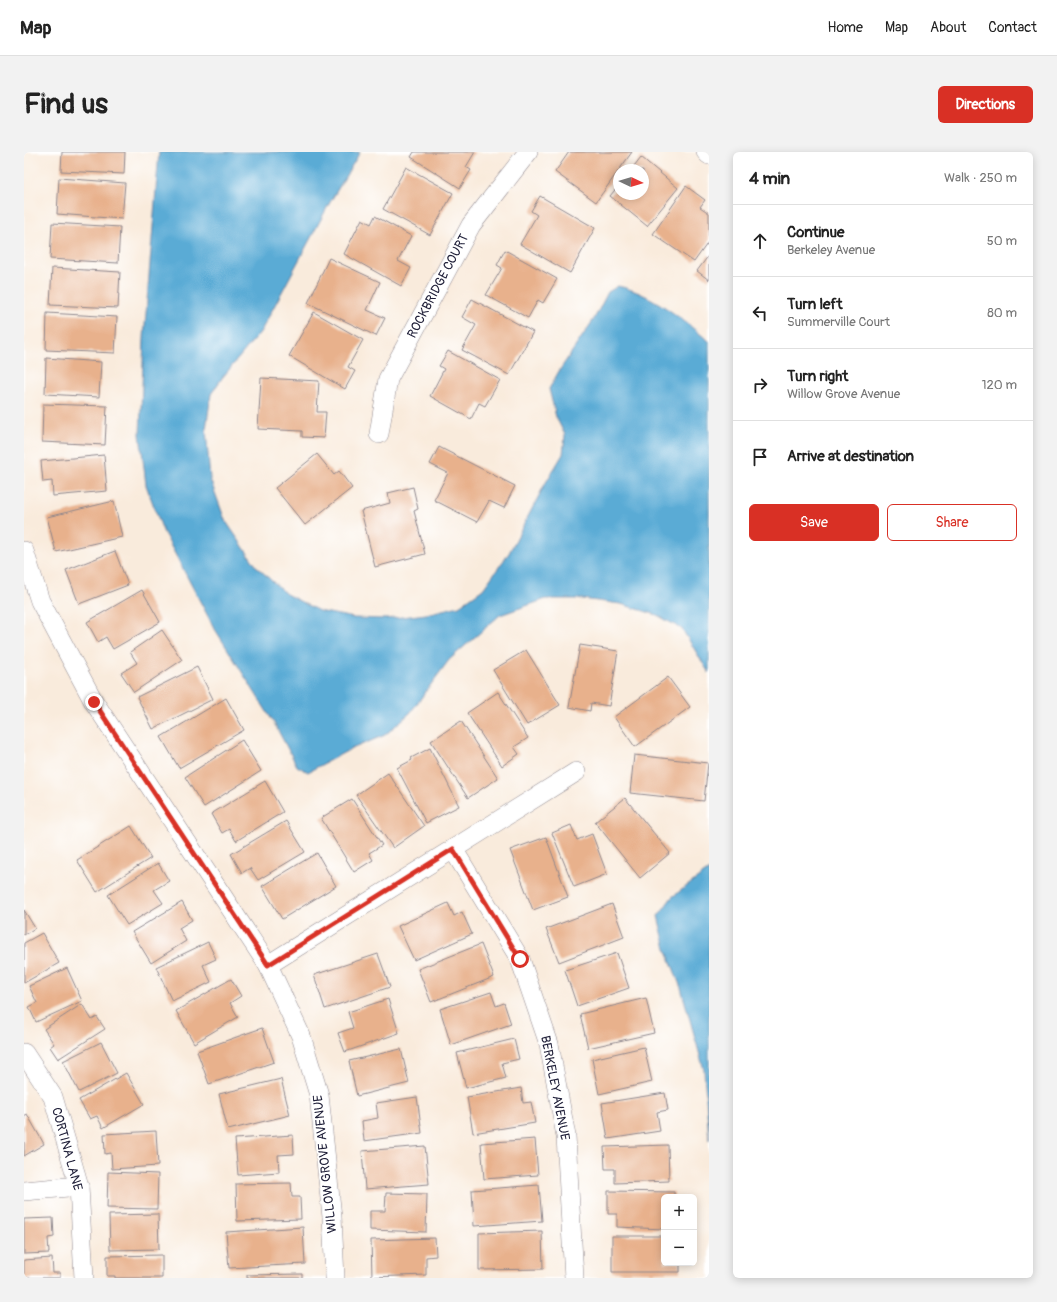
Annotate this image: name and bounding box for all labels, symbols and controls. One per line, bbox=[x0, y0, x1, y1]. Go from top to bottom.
text: Map bbox=[20, 16, 51, 40]
text: Home bbox=[828, 19, 863, 36]
text: Map bbox=[885, 19, 908, 36]
text: About bbox=[930, 19, 966, 36]
text: Contact bbox=[988, 19, 1037, 36]
button: Directions bbox=[938, 86, 1033, 123]
text: Find us bbox=[24, 87, 108, 122]
north arrow bbox=[613, 164, 649, 200]
text: 4 min bbox=[749, 168, 790, 189]
text: Walk · 250 m bbox=[944, 170, 1017, 186]
text: Continue bbox=[787, 223, 845, 242]
icon: ahead bbox=[749, 230, 771, 252]
street label: ROCKBRIDGE COURT bbox=[404, 231, 472, 341]
text: 50 m bbox=[987, 233, 1017, 249]
text: Berkeley Avenue bbox=[787, 242, 875, 258]
text: Turn left bbox=[787, 295, 843, 314]
icon: left bbox=[749, 302, 771, 324]
text: 80 m bbox=[987, 305, 1017, 321]
text: Summerville Court bbox=[787, 314, 890, 330]
text: Turn right bbox=[787, 367, 848, 386]
icon: right bbox=[749, 374, 771, 396]
text: 120 m bbox=[981, 377, 1017, 393]
text: Willow Grove Avenue bbox=[787, 386, 900, 402]
icon: arrive bbox=[749, 446, 771, 468]
text: Arrive at destination bbox=[787, 447, 914, 466]
button: Save bbox=[749, 504, 879, 541]
button: Share bbox=[887, 504, 1017, 541]
route end bbox=[85, 693, 103, 711]
route start bbox=[511, 950, 529, 968]
street label: BERKELEY AVENUE bbox=[537, 1034, 573, 1142]
street label: WILLOW GROVE AVENUE bbox=[310, 1094, 340, 1234]
street label: CORTINA LANE bbox=[48, 1106, 86, 1193]
map controls bbox=[661, 1194, 697, 1266]
button: + bbox=[661, 1194, 697, 1230]
button: − bbox=[661, 1230, 697, 1266]

